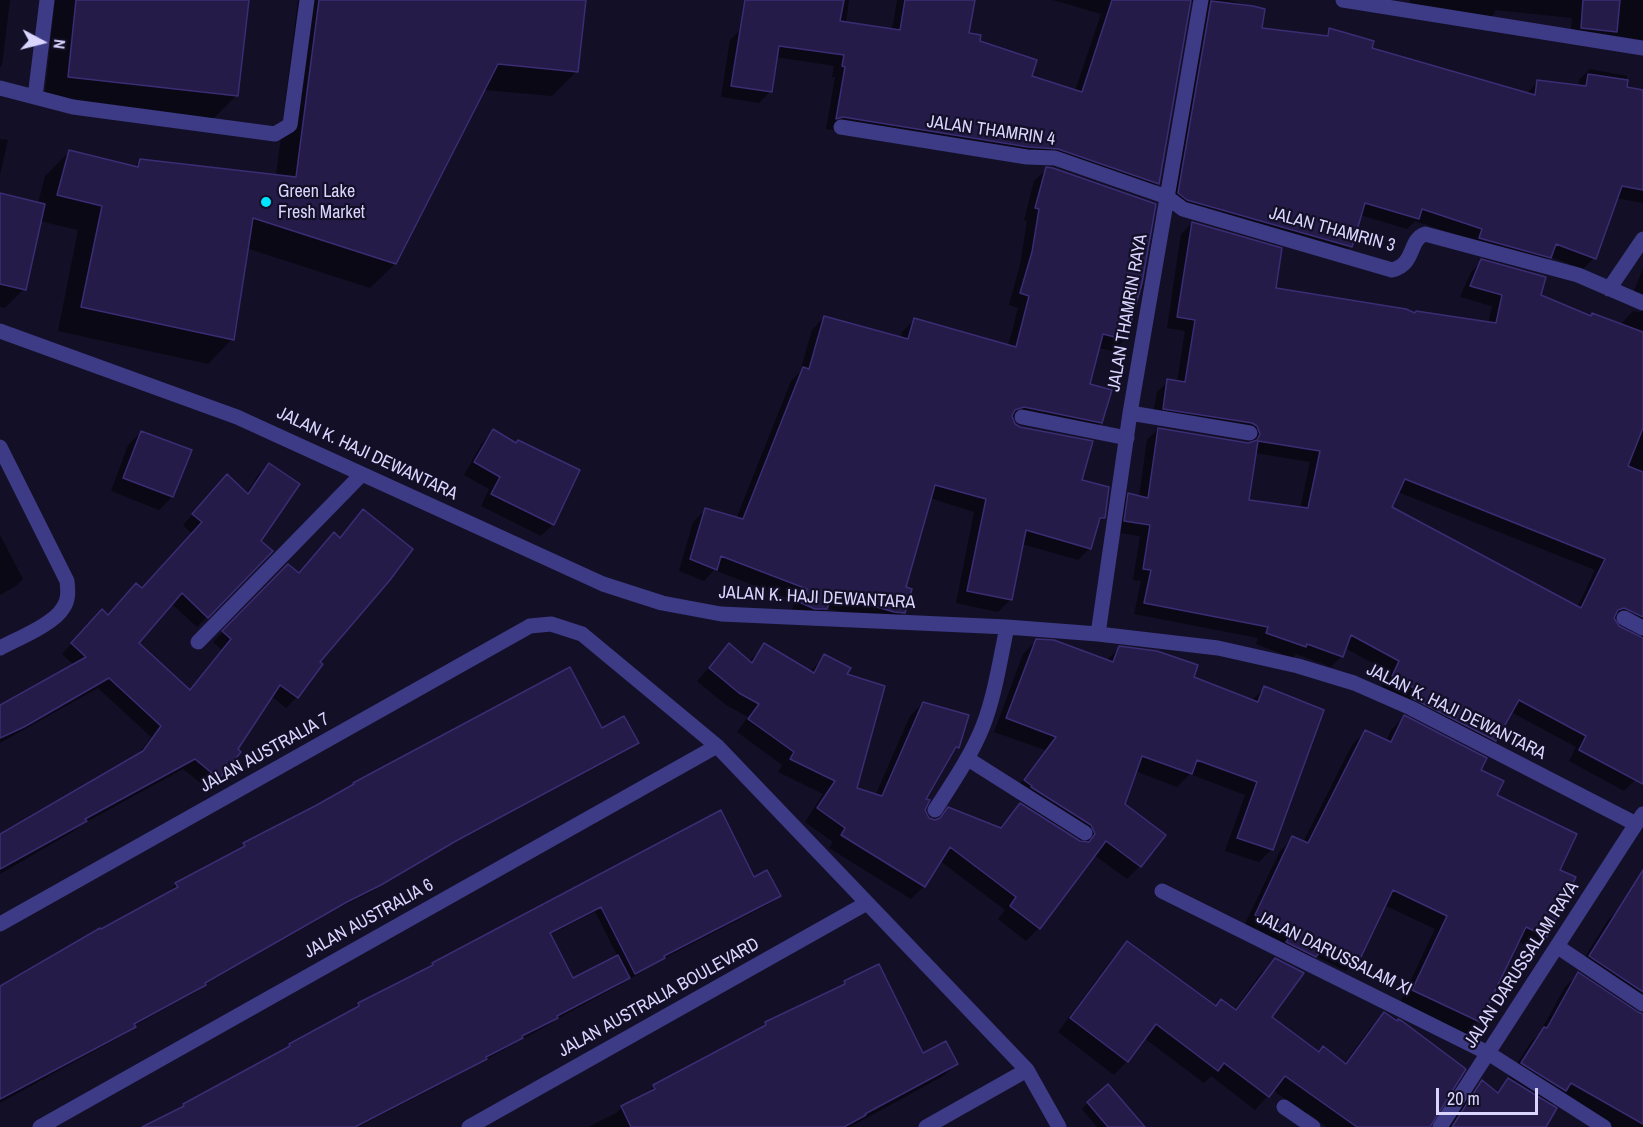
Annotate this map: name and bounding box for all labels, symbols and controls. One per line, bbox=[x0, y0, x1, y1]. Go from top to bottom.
north arrow bbox=[12, 12, 72, 72]
text: N bbox=[48, 38, 71, 50]
street label: JALAN THAMRIN 4 bbox=[925, 111, 1057, 151]
place label: Green Lake Fresh Market bbox=[278, 181, 365, 224]
marker: Green Lake Fresh Market bbox=[259, 195, 273, 209]
street label: JALAN THAMRIN 3 bbox=[1267, 203, 1397, 257]
street label: JALAN THAMRIN RAYA bbox=[1104, 233, 1152, 393]
street label: JALAN K. HAJI DEWANTARA bbox=[273, 403, 461, 505]
street label: JALAN K. HAJI DEWANTARA bbox=[718, 582, 916, 614]
street label: JALAN K. HAJI DEWANTARA bbox=[1363, 659, 1549, 765]
street label: JALAN AUSTRALIA 7 bbox=[197, 709, 333, 797]
street label: JALAN AUSTRALIA 6 bbox=[301, 875, 437, 963]
street label: JALAN DARUSSALAM RAYA bbox=[1460, 878, 1584, 1052]
street label: JALAN DARUSSALAM XI bbox=[1253, 907, 1415, 1001]
street label: JALAN AUSTRALIA BOULEVARD bbox=[555, 934, 763, 1062]
scale bar bbox=[1439, 1076, 1541, 1114]
text: 20 m bbox=[1447, 1086, 1480, 1111]

